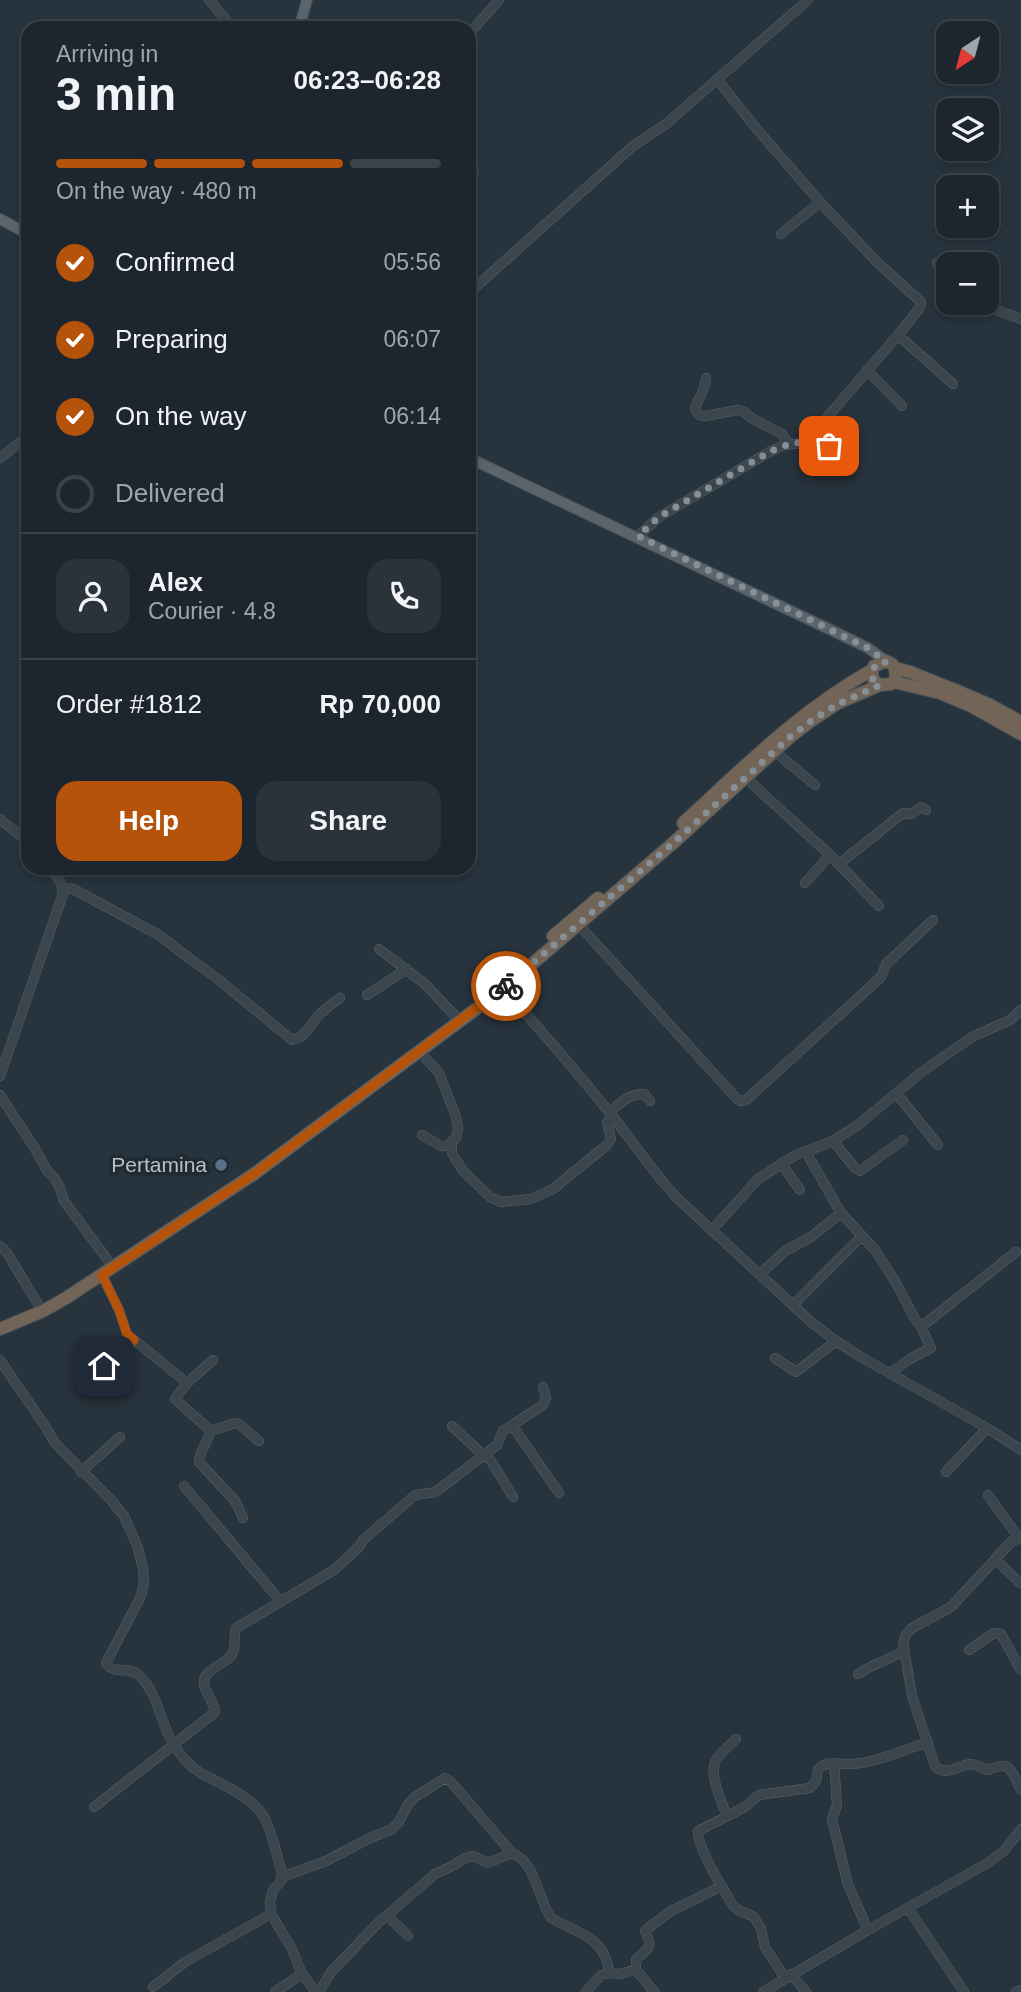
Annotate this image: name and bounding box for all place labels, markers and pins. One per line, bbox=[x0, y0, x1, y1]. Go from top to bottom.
pin bbox=[799, 416, 859, 476]
place label: Pertamina bbox=[111, 1153, 207, 1176]
marker: Pertamina bbox=[213, 1157, 229, 1173]
pin bbox=[74, 1336, 134, 1396]

